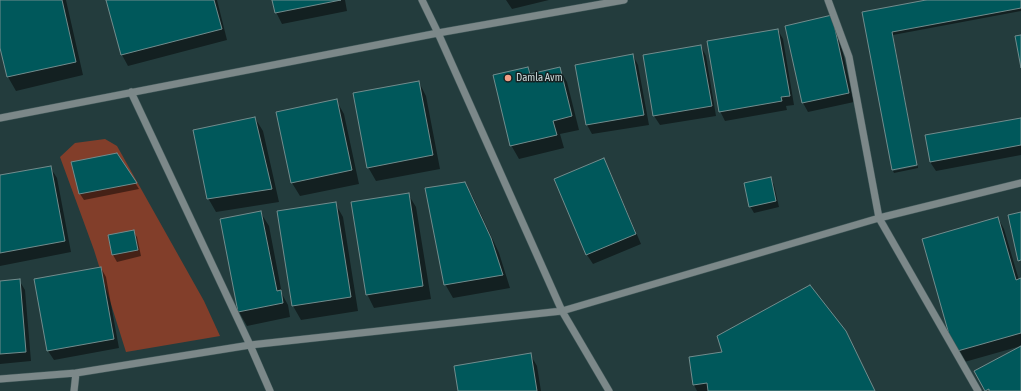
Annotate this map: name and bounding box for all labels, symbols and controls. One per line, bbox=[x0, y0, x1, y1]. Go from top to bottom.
place label: Damla Avm bbox=[516, 71, 563, 85]
marker: Damla Avm bbox=[503, 73, 513, 83]

